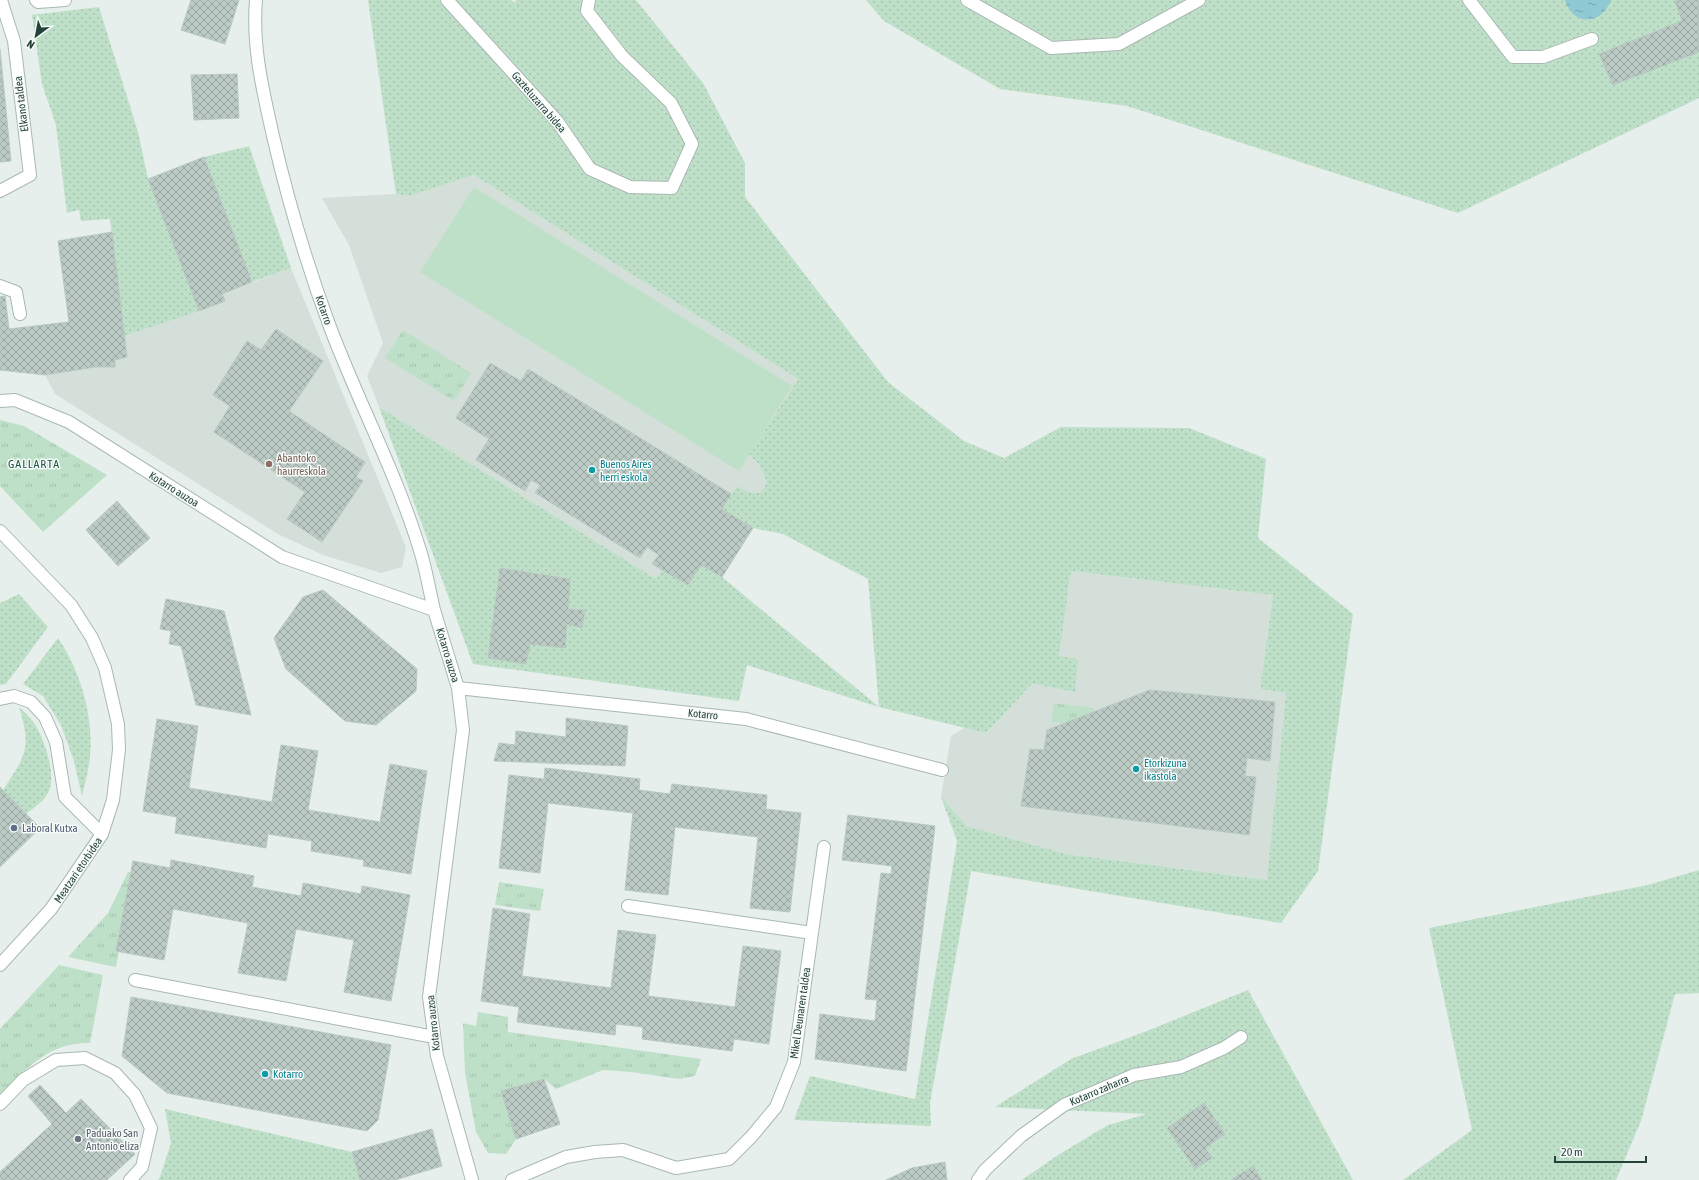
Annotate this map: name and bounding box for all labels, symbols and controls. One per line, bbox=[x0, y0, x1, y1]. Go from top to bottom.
north arrow bbox=[16, 16, 56, 56]
text: N bbox=[25, 38, 37, 51]
street label: Gazteluzarra bidea bbox=[509, 69, 569, 135]
street label: Elkano taldea bbox=[12, 75, 30, 133]
street label: Kotarro bbox=[313, 294, 335, 326]
place label: Abantoko haurreskola bbox=[277, 452, 326, 477]
district label: GALLARTA bbox=[8, 457, 60, 471]
place label: Buenos Aires herri eskola bbox=[600, 458, 652, 483]
marker: Abantoko haurreskola bbox=[264, 459, 274, 469]
marker: Buenos Aires herri eskola bbox=[587, 465, 597, 475]
street label: Kotarro auzoa bbox=[147, 469, 201, 509]
street label: Kotarro auzoa bbox=[434, 626, 462, 684]
street label: Kotarro bbox=[687, 706, 719, 722]
place label: Etorkizuna ikastola bbox=[1144, 757, 1187, 782]
marker: Etorkizuna ikastola bbox=[1131, 764, 1141, 774]
place label: Laboral Kutxa bbox=[22, 822, 78, 834]
marker: Laboral Kutxa bbox=[9, 823, 19, 833]
street label: Meatzari etorbidea bbox=[52, 835, 104, 905]
street label: Mikel Deunaren taldea bbox=[788, 966, 812, 1060]
street label: Kotarro auzoa bbox=[424, 994, 442, 1052]
place label: Kotarro bbox=[273, 1068, 303, 1080]
marker: Kotarro bbox=[260, 1069, 270, 1079]
street label: Kotarro zaharra bbox=[1068, 1072, 1130, 1108]
place label: Paduako San Antonio eliza bbox=[86, 1127, 139, 1152]
marker: Paduako San Antonio eliza bbox=[73, 1134, 83, 1144]
scale bar bbox=[1555, 1138, 1646, 1164]
text: 20 m bbox=[1561, 1145, 1583, 1159]

